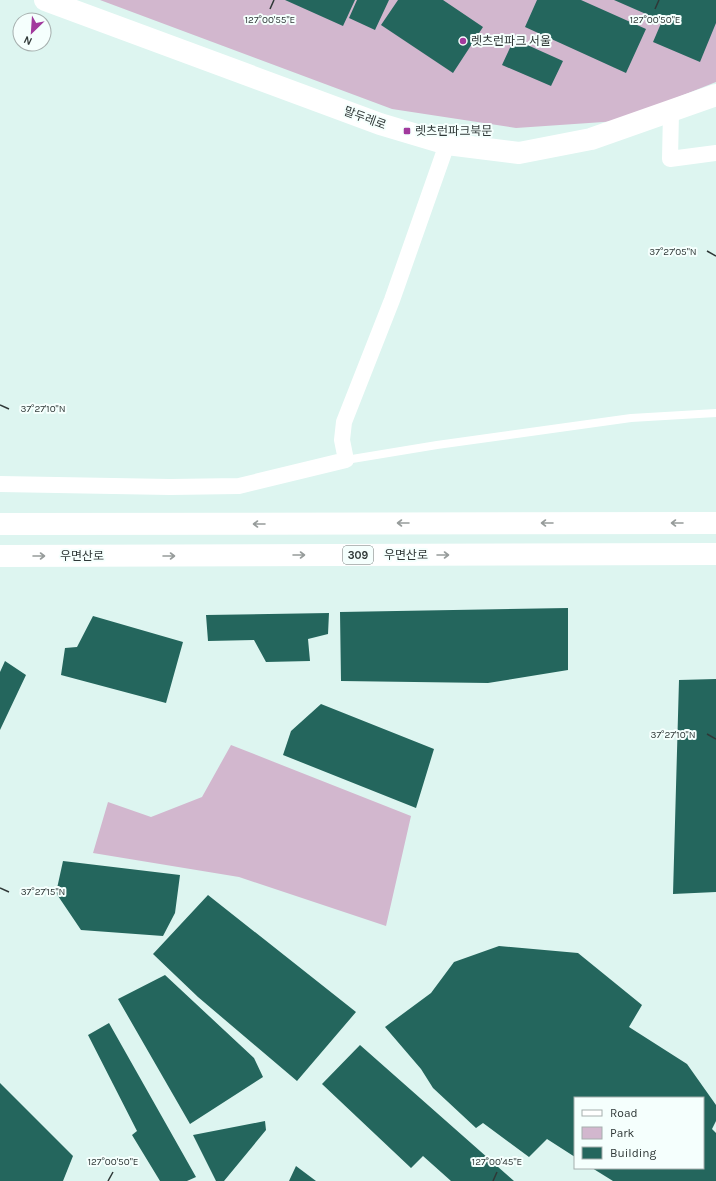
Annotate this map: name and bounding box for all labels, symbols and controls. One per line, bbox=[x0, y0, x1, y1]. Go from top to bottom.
north arrow bbox=[12, 12, 52, 52]
text: 127°00'55"E bbox=[245, 14, 295, 26]
text: 127°00'50"E bbox=[630, 14, 680, 26]
text: N bbox=[22, 33, 34, 48]
place label: 렛츠런파크 서울 bbox=[471, 34, 551, 48]
marker: 렛츠런파크 서울 bbox=[458, 36, 468, 46]
street label: 말두레로 bbox=[342, 104, 388, 132]
place label: 렛츠런파크북문 bbox=[415, 124, 492, 138]
marker: 렛츠런파크북문 bbox=[402, 126, 412, 136]
text: 37°27'05"N bbox=[649, 246, 697, 258]
text: 37°27'10"N bbox=[21, 403, 65, 415]
one-way arrow bbox=[397, 519, 410, 527]
one-way arrow bbox=[541, 519, 554, 527]
one-way arrow bbox=[671, 519, 684, 527]
one-way arrow bbox=[253, 520, 266, 528]
road number: 309 bbox=[343, 546, 373, 564]
street label: 우면산로 bbox=[384, 548, 428, 562]
street label: 우면산로 bbox=[60, 549, 104, 563]
one-way arrow bbox=[292, 551, 305, 559]
one-way arrow bbox=[436, 551, 449, 559]
one-way arrow bbox=[32, 552, 45, 560]
one-way arrow bbox=[162, 552, 175, 560]
text: 37°27'10"N bbox=[651, 729, 695, 741]
text: 37°27'15"N bbox=[21, 886, 65, 898]
legend bbox=[574, 1097, 704, 1169]
text: Road bbox=[610, 1106, 638, 1120]
text: Park bbox=[610, 1126, 635, 1140]
text: Building bbox=[610, 1146, 657, 1160]
text: 127°00'50"E bbox=[88, 1156, 138, 1168]
text: 127°00'45"E bbox=[472, 1156, 522, 1168]

